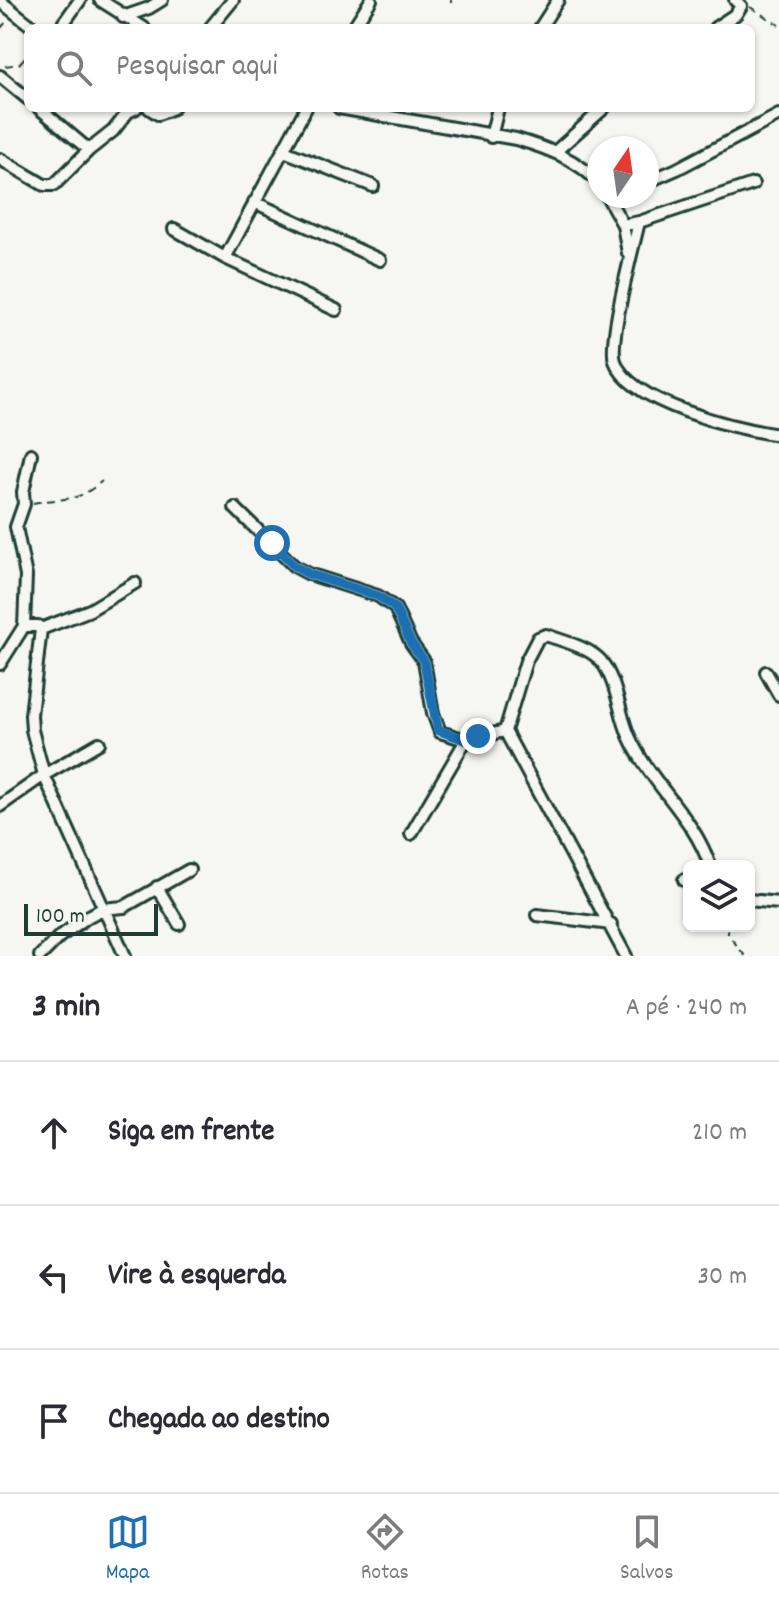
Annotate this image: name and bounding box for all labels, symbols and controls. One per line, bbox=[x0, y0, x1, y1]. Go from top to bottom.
search box bbox=[24, 24, 755, 112]
icon: search bbox=[52, 46, 96, 90]
text: Pesquisar aqui bbox=[116, 47, 278, 90]
north arrow bbox=[587, 136, 659, 208]
route start bbox=[254, 525, 290, 561]
route end bbox=[460, 718, 496, 754]
map controls bbox=[683, 860, 755, 932]
button: layers bbox=[683, 860, 755, 932]
scale bar bbox=[24, 900, 158, 936]
text: 100 m bbox=[36, 902, 85, 933]
text: 3 min bbox=[32, 984, 100, 1033]
text: A pé · 240 m bbox=[626, 990, 747, 1027]
icon: ahead bbox=[32, 1111, 76, 1155]
text: Siga em frente bbox=[108, 1112, 275, 1155]
text: 210 m bbox=[692, 1115, 747, 1152]
icon: left bbox=[32, 1255, 76, 1299]
text: Vire à esquerda bbox=[108, 1256, 286, 1299]
text: 30 m bbox=[697, 1259, 747, 1296]
icon: arrive bbox=[32, 1399, 76, 1443]
text: Chegada ao destino bbox=[108, 1400, 330, 1443]
tab: Mapa bbox=[106, 1510, 150, 1589]
tab: Rotas bbox=[361, 1510, 409, 1589]
tab: Salvos bbox=[620, 1510, 673, 1589]

